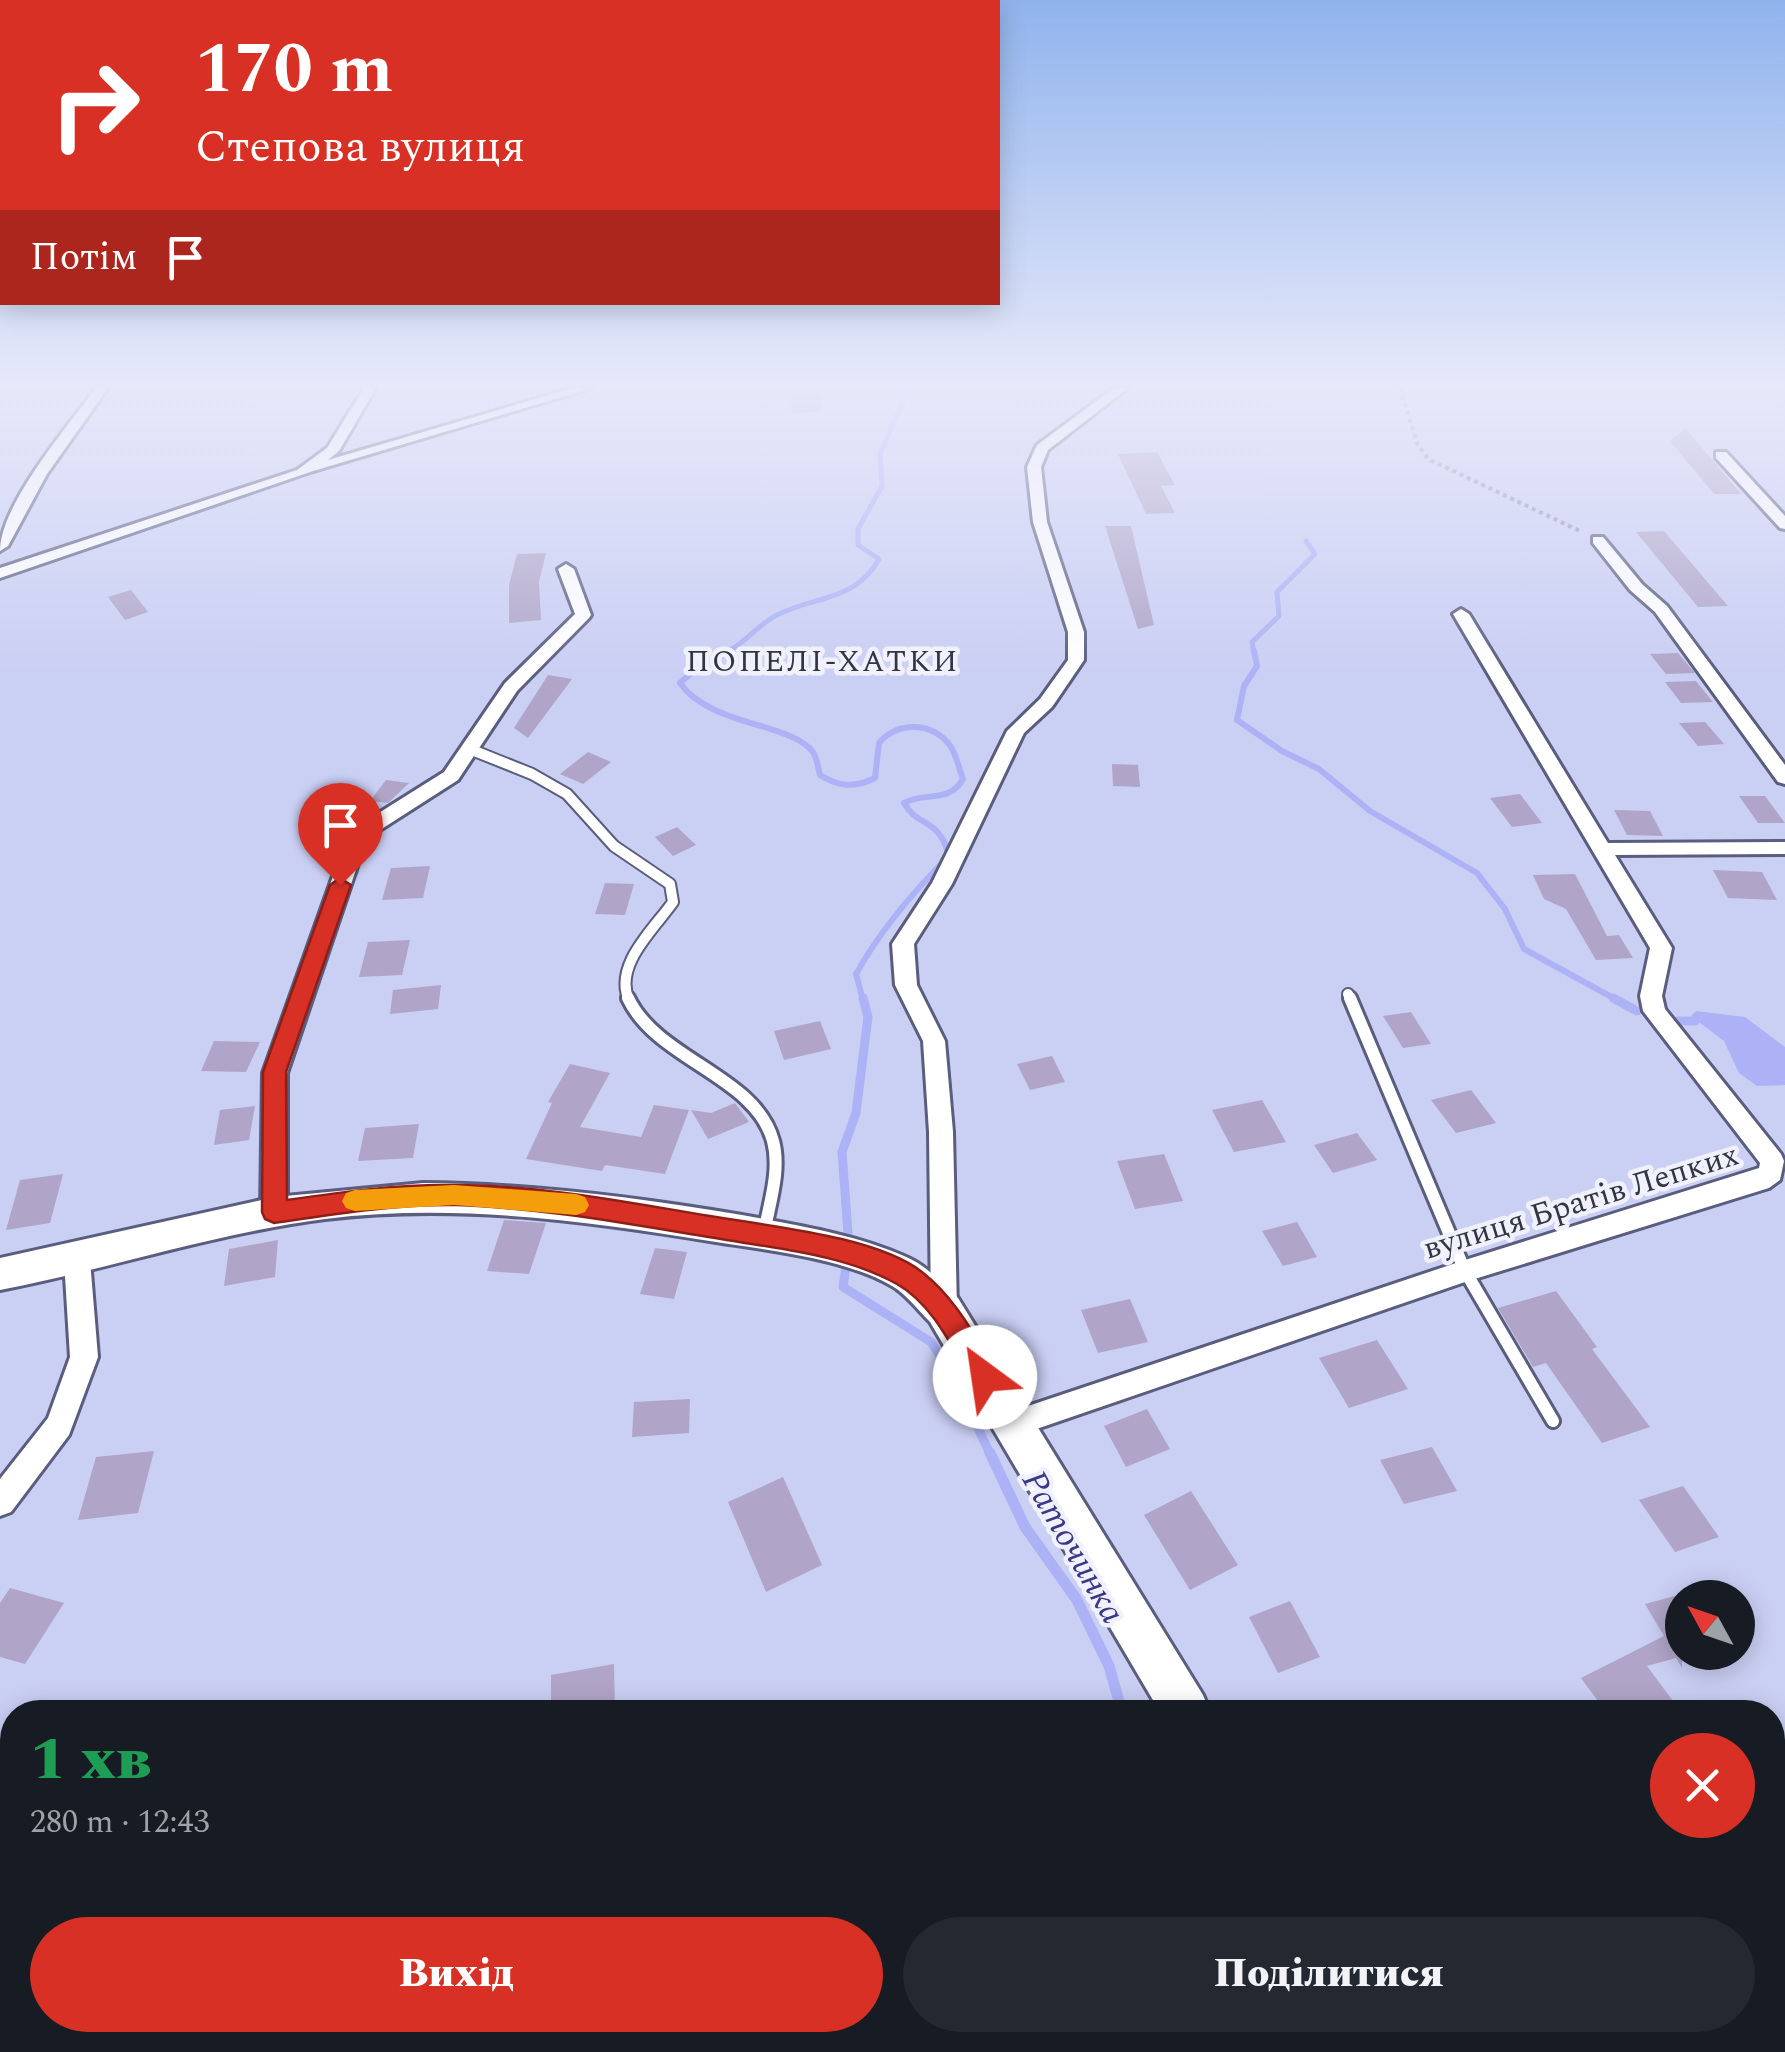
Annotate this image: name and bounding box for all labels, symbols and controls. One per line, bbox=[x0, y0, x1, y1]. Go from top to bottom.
text: 170 m bbox=[195, 17, 393, 123]
icon: right bbox=[30, 40, 160, 170]
text: Степова вулиця bbox=[195, 113, 525, 182]
text: Потім bbox=[30, 229, 138, 287]
icon: arrive bbox=[158, 230, 213, 285]
district label: ПОПЕЛІ-ХАТКИ bbox=[686, 639, 960, 685]
pin bbox=[298, 783, 383, 886]
icon: arrive bbox=[313, 798, 368, 853]
street label: вулиця Братів Лепких bbox=[1417, 1131, 1745, 1273]
position arrow bbox=[933, 1325, 1037, 1429]
water label: Раточинка bbox=[1008, 1460, 1138, 1634]
north arrow bbox=[1665, 1580, 1755, 1670]
map controls bbox=[1665, 1580, 1755, 1670]
text: 1 хв bbox=[30, 1714, 151, 1806]
button: close bbox=[1650, 1733, 1755, 1838]
text: 280 m · 12:43 bbox=[30, 1798, 210, 1847]
button: Вихід bbox=[30, 1917, 883, 2032]
button: Поділитися bbox=[903, 1917, 1755, 2032]

